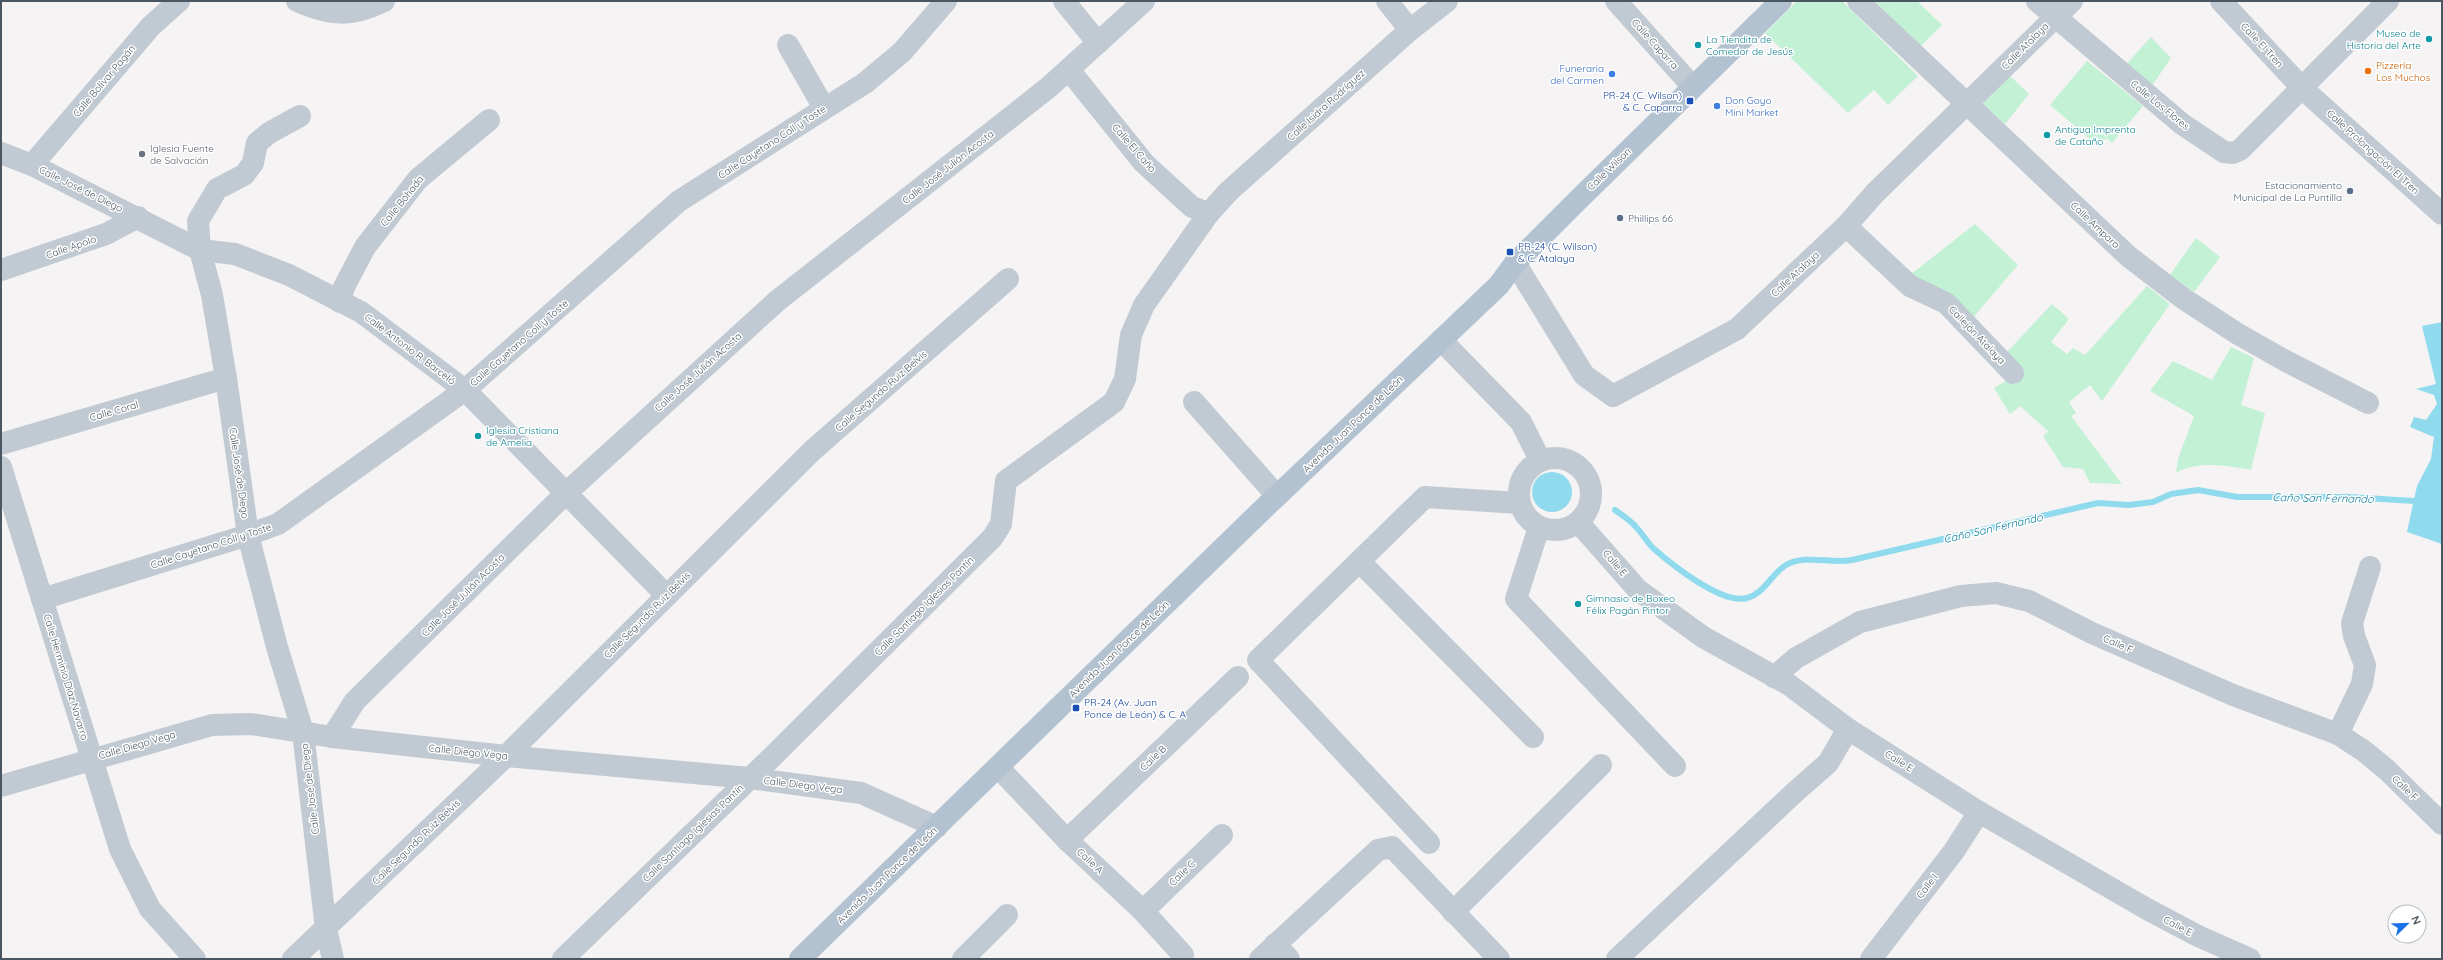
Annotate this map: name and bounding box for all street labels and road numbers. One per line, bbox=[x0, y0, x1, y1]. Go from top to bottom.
street label: Calle Caparra bbox=[1629, 16, 1681, 72]
street label: Calle Atalaya bbox=[1999, 20, 2051, 72]
street label: Calle El Tren bbox=[2238, 20, 2286, 70]
street label: Calle Bolívar Pagán bbox=[70, 42, 138, 120]
street label: Calle Isidra Rodríguez bbox=[1284, 66, 1368, 143]
street label: Calle Las Flores bbox=[2128, 77, 2192, 133]
street label: Calle Cayetano Coll y Toste bbox=[716, 102, 829, 182]
street label: Calle Prolongación El Tren bbox=[2324, 107, 2422, 197]
street label: Calle El Caño bbox=[1109, 121, 1159, 175]
street label: Calle José Julián Acosta bbox=[900, 127, 996, 207]
street label: Calle Wilson bbox=[1584, 145, 1634, 193]
street label: Calle José de Diego bbox=[37, 163, 125, 215]
street label: Calle Bohada bbox=[377, 173, 427, 229]
street label: Calle Amparo bbox=[2068, 199, 2122, 251]
street label: Calle Apolo bbox=[44, 232, 98, 262]
street label: Calle Atalaya bbox=[1768, 248, 1822, 300]
street label: Calle Cayetano Coll y Toste bbox=[467, 296, 571, 389]
street label: Callejón Atalaya bbox=[1946, 303, 2008, 367]
street label: Calle Antonio R. Barceló bbox=[362, 311, 458, 387]
street label: Calle José Julián Acosta bbox=[652, 330, 744, 414]
street label: Calle Segundo Ruiz Belvis bbox=[832, 347, 930, 434]
street label: Avenida Juan Ponce de León bbox=[1300, 373, 1406, 475]
street label: Calle Coral bbox=[88, 398, 140, 424]
street label: Calle José de Diego bbox=[226, 427, 252, 519]
street label: Calle Cayetano Coll y Toste bbox=[149, 520, 273, 572]
street label: Calle E bbox=[1600, 547, 1630, 579]
street label: Calle José Julián Acosta bbox=[419, 551, 507, 639]
street label: Calle Santiago Iglesias Pantín bbox=[872, 554, 976, 658]
street label: Calle Segundo Ruiz Belvis bbox=[601, 569, 693, 661]
street label: Avenida Juan Ponce de León bbox=[1066, 598, 1172, 700]
street label: Calle Herminio Díaz Navarro bbox=[41, 612, 91, 742]
street label: Calle F bbox=[2101, 632, 2135, 656]
street label: Calle Diego Vega bbox=[97, 728, 177, 762]
street label: Calle Diego Vega bbox=[428, 741, 508, 763]
street label: Calle B bbox=[1137, 742, 1169, 774]
street label: Calle José de Diego bbox=[298, 743, 322, 835]
street label: Calle E bbox=[1882, 747, 1916, 775]
street label: Calle F bbox=[2389, 773, 2421, 804]
street label: Calle Diego Vega bbox=[763, 774, 843, 796]
street label: Calle Santiago Iglesias Pantín bbox=[640, 781, 746, 885]
street label: Calle Segundo Ruiz Belvis bbox=[369, 796, 463, 887]
street label: Avenida Juan Ponce de León bbox=[834, 824, 940, 926]
street label: Calle A bbox=[1074, 845, 1106, 877]
street label: Calle C bbox=[1166, 857, 1198, 889]
street label: Calle I bbox=[1913, 871, 1941, 901]
street label: Calle E bbox=[2161, 913, 2195, 939]

